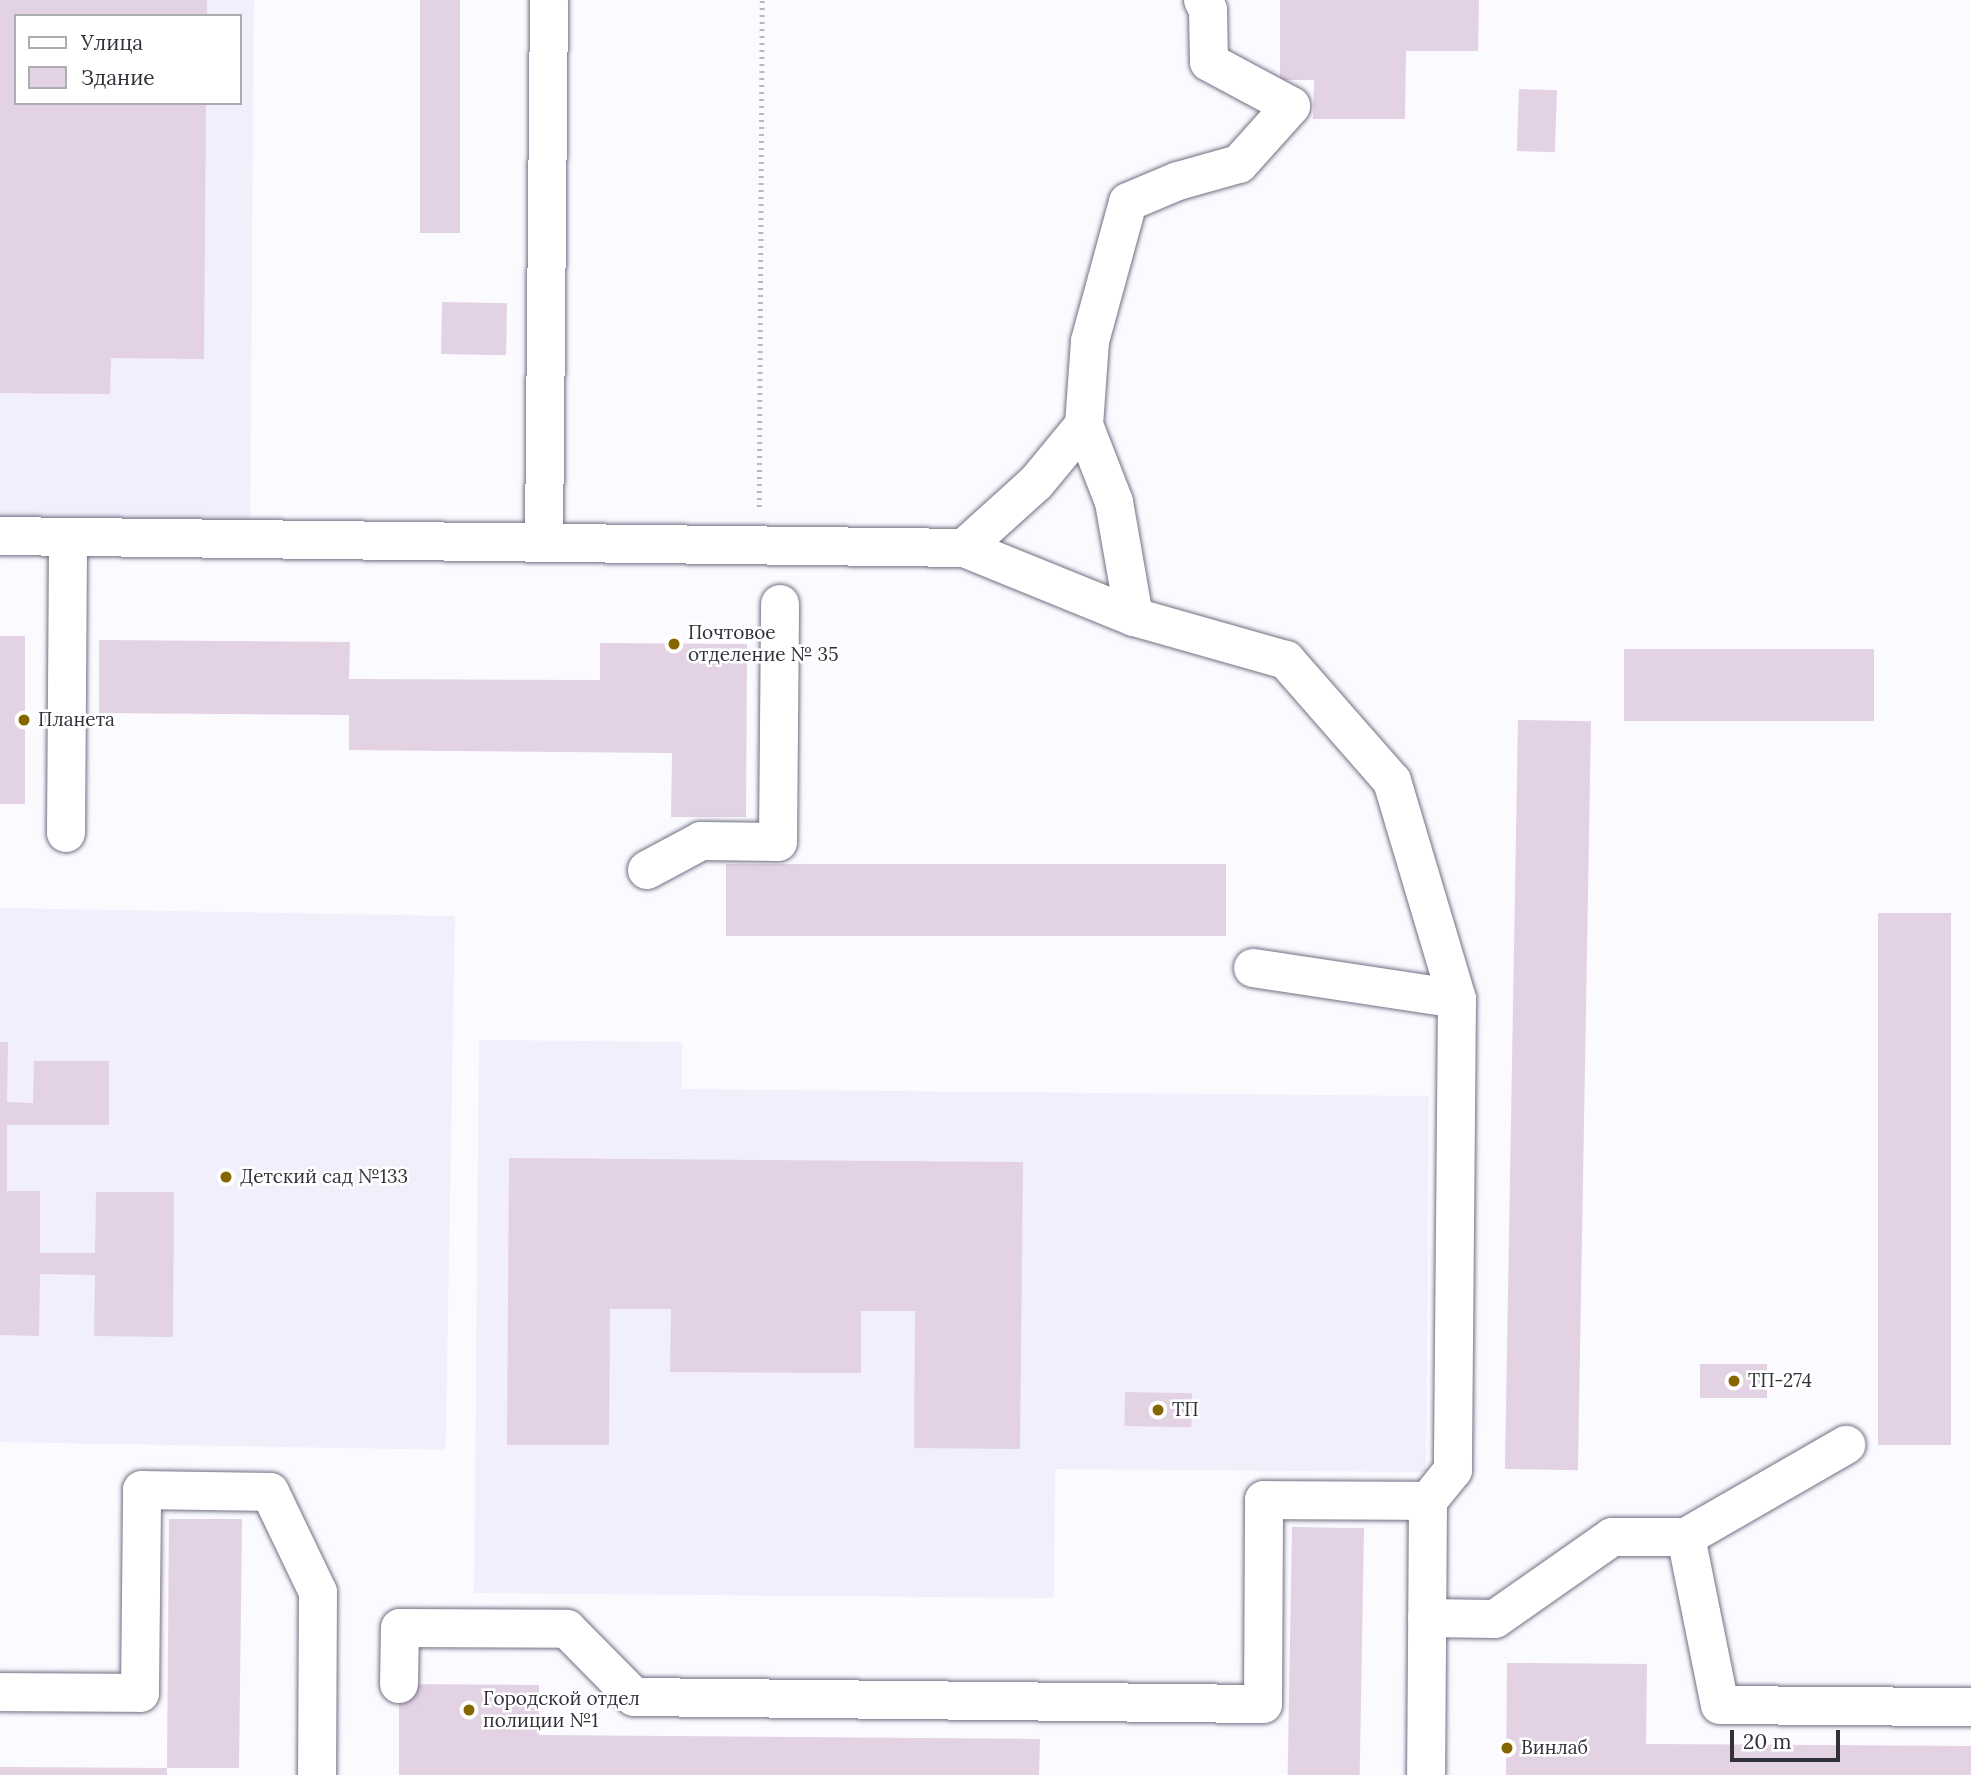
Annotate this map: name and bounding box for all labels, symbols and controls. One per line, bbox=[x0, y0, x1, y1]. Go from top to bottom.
legend bbox=[14, 14, 242, 105]
text: Улица bbox=[81, 29, 143, 56]
text: Здание bbox=[81, 64, 155, 91]
place label: Почтовое отделение № 35 bbox=[688, 622, 839, 666]
marker: Почтовое отделение № 35 bbox=[666, 636, 682, 652]
place label: Планета bbox=[38, 709, 115, 731]
marker: Планета bbox=[16, 712, 32, 728]
place label: Детский сад №133 bbox=[240, 1166, 408, 1188]
marker: Детский сад №133 bbox=[218, 1169, 234, 1185]
place label: ТП-274 bbox=[1748, 1370, 1812, 1392]
marker: ТП-274 bbox=[1726, 1373, 1742, 1389]
place label: ТП bbox=[1172, 1399, 1199, 1421]
marker: ТП bbox=[1150, 1402, 1166, 1418]
place label: Городской отдел полиции №1 bbox=[483, 1688, 640, 1732]
marker: Городской отдел полиции №1 bbox=[461, 1702, 477, 1718]
scale bar bbox=[1733, 1716, 1843, 1760]
text: 20 m bbox=[1743, 1728, 1792, 1755]
place label: Винлаб bbox=[1521, 1737, 1588, 1759]
marker: Винлаб bbox=[1499, 1740, 1515, 1756]

